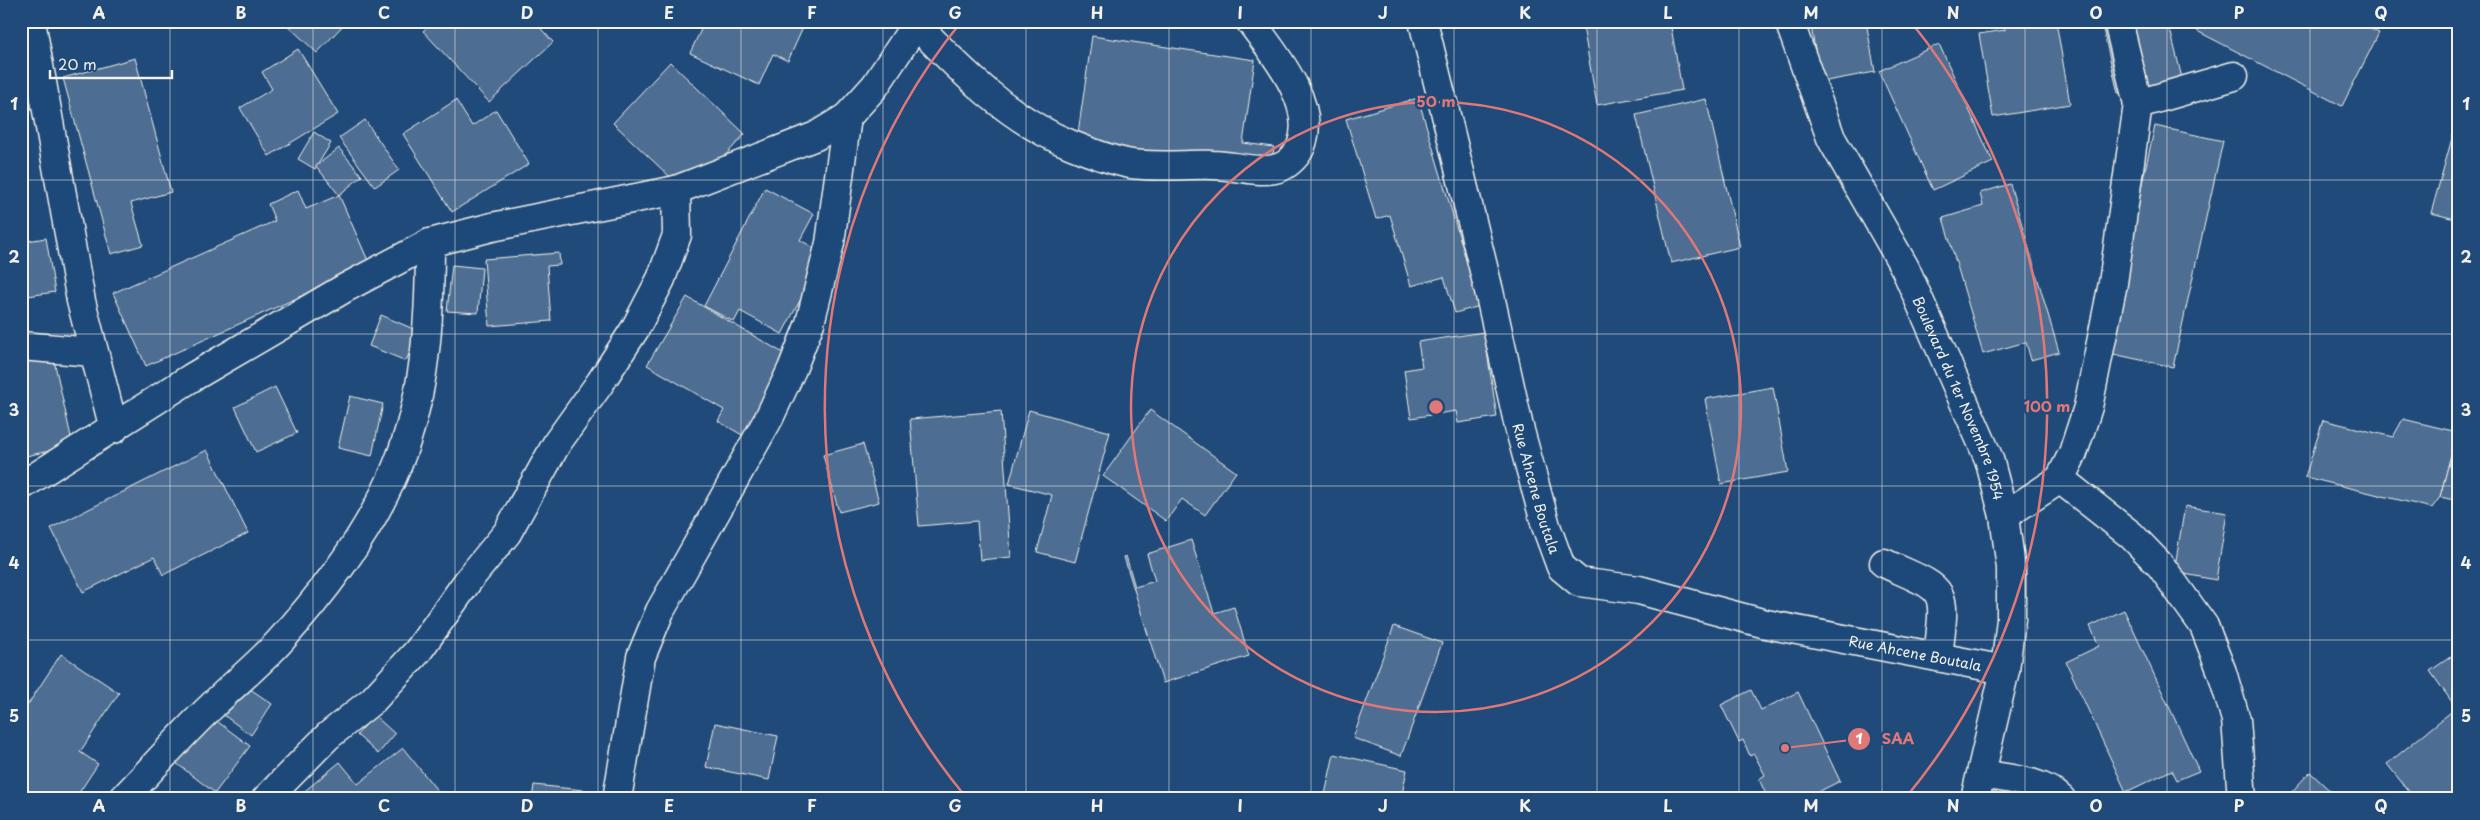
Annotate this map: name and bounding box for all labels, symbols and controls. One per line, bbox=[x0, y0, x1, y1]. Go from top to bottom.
text: A bbox=[93, 0, 106, 24]
text: B bbox=[236, 0, 247, 24]
text: C bbox=[378, 0, 390, 24]
text: D bbox=[521, 0, 533, 24]
text: E bbox=[664, 0, 674, 24]
text: F bbox=[807, 0, 817, 24]
text: G bbox=[948, 0, 962, 24]
text: H bbox=[1091, 0, 1103, 24]
text: I bbox=[1237, 0, 1243, 24]
text: J bbox=[1378, 0, 1388, 24]
text: K bbox=[1519, 0, 1531, 24]
text: L bbox=[1663, 0, 1673, 24]
text: M bbox=[1803, 0, 1819, 24]
text: N bbox=[1947, 0, 1959, 24]
text: O bbox=[2090, 0, 2103, 24]
text: P bbox=[2234, 0, 2245, 24]
text: Q bbox=[2375, 0, 2388, 24]
scale bar bbox=[50, 48, 172, 80]
text: 20 m bbox=[58, 52, 97, 75]
text: 50 m bbox=[1417, 89, 1455, 112]
text: 1 bbox=[10, 91, 18, 115]
text: 1 bbox=[2462, 91, 2470, 115]
text: 2 bbox=[8, 244, 20, 268]
text: 2 bbox=[2460, 244, 2472, 268]
street label: Boulevard du 1er Novembre 1954 bbox=[1908, 293, 2010, 502]
text: 100 m bbox=[2024, 394, 2070, 417]
text: 3 bbox=[9, 397, 19, 421]
text: 3 bbox=[2461, 397, 2471, 421]
centre of rings bbox=[1427, 398, 1445, 416]
street label: Rue Ahcene Boutala bbox=[1508, 421, 1566, 557]
text: 4 bbox=[9, 550, 20, 574]
text: 4 bbox=[2461, 550, 2472, 574]
street label: Rue Ahcene Boutala bbox=[1847, 630, 1984, 676]
text: 5 bbox=[9, 703, 19, 727]
text: 5 bbox=[2461, 703, 2471, 727]
callout: SAA bbox=[1847, 724, 1924, 754]
text: 1 bbox=[1855, 726, 1863, 749]
text: SAA bbox=[1882, 726, 1914, 749]
text: A bbox=[93, 793, 106, 817]
text: B bbox=[236, 793, 247, 817]
text: C bbox=[378, 793, 390, 817]
text: D bbox=[521, 793, 533, 817]
text: E bbox=[664, 793, 674, 817]
text: F bbox=[807, 793, 817, 817]
text: G bbox=[948, 793, 962, 817]
text: H bbox=[1091, 793, 1103, 817]
text: I bbox=[1237, 793, 1243, 817]
text: J bbox=[1378, 793, 1388, 817]
text: K bbox=[1519, 793, 1531, 817]
text: L bbox=[1663, 793, 1673, 817]
text: M bbox=[1803, 793, 1819, 817]
text: N bbox=[1947, 793, 1959, 817]
text: O bbox=[2090, 793, 2103, 817]
text: P bbox=[2234, 793, 2245, 817]
text: Q bbox=[2375, 793, 2388, 817]

